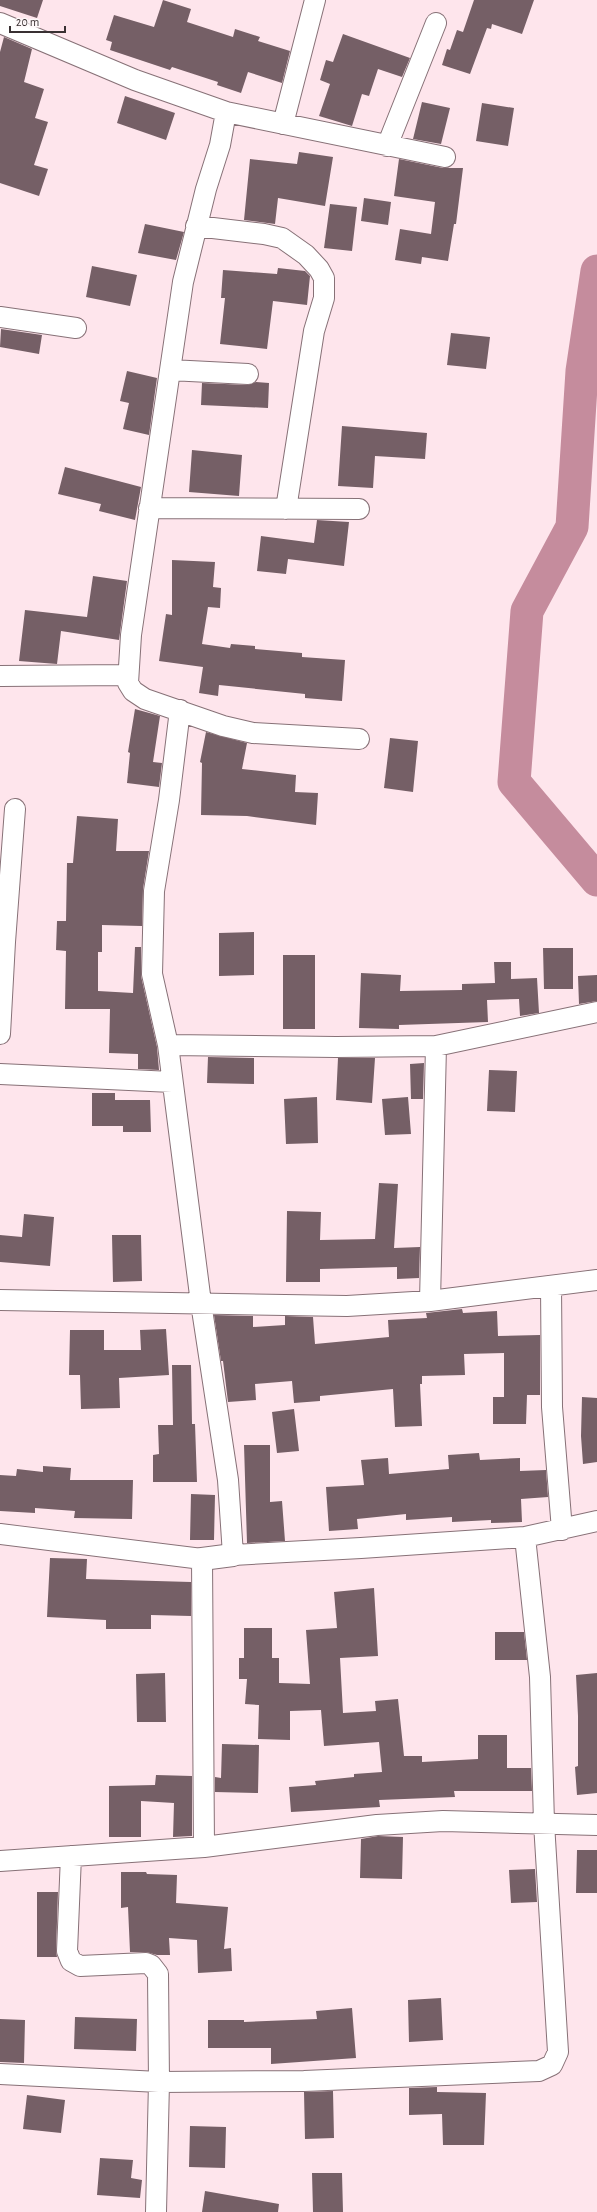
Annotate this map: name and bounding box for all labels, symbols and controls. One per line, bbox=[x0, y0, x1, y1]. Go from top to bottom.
scale bar bbox=[10, 8, 65, 34]
text: 20 m bbox=[16, 16, 39, 28]

